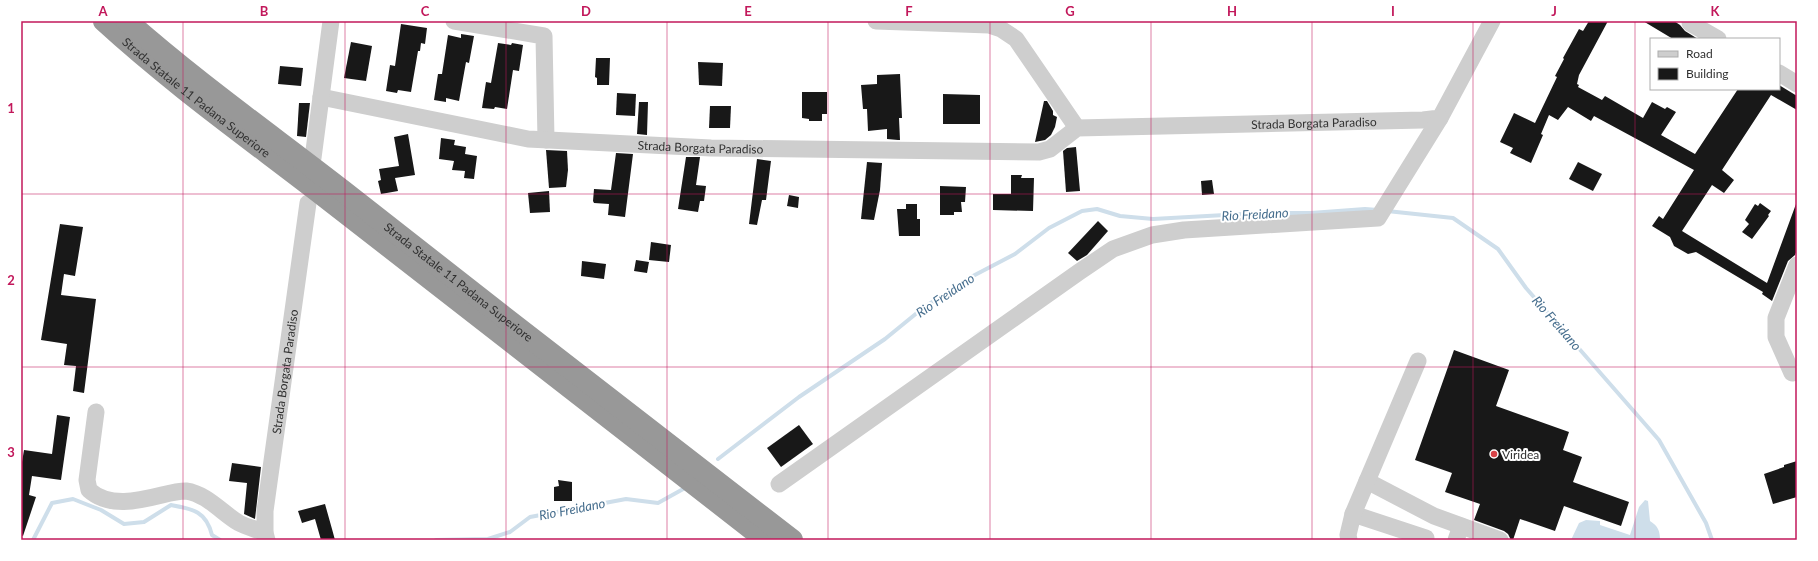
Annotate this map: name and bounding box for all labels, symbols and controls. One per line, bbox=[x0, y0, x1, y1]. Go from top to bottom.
text: A bbox=[97, 3, 108, 19]
text: B bbox=[260, 3, 269, 19]
text: C bbox=[421, 3, 430, 19]
text: D bbox=[581, 3, 591, 19]
text: E bbox=[744, 3, 752, 19]
text: F bbox=[905, 3, 913, 19]
text: G bbox=[1065, 3, 1075, 19]
text: H bbox=[1227, 3, 1237, 19]
text: I bbox=[1391, 3, 1395, 19]
text: J bbox=[1551, 3, 1557, 19]
text: K bbox=[1711, 3, 1721, 19]
street label: Strada Statale 11 Padana Superiore bbox=[120, 34, 274, 160]
legend bbox=[1650, 38, 1780, 90]
text: Road bbox=[1686, 46, 1713, 61]
text: Building bbox=[1686, 66, 1729, 81]
text: 1 bbox=[7, 100, 15, 116]
street label: Strada Borgata Paradiso bbox=[1251, 114, 1377, 131]
street label: Strada Borgata Paradiso bbox=[637, 137, 764, 156]
water label: Rio Freidano bbox=[1221, 204, 1289, 224]
street label: Strada Statale 11 Padana Superiore bbox=[381, 219, 536, 344]
water label: Rio Freidano bbox=[913, 269, 978, 320]
text: 2 bbox=[7, 272, 15, 288]
water label: Rio Freidano bbox=[1529, 292, 1585, 354]
street label: Strada Borgata Paradiso bbox=[268, 308, 301, 435]
text: 3 bbox=[7, 444, 15, 460]
place label: Viridea bbox=[1502, 447, 1539, 462]
marker: Viridea bbox=[1489, 449, 1499, 459]
water label: Rio Freidano bbox=[538, 495, 607, 523]

